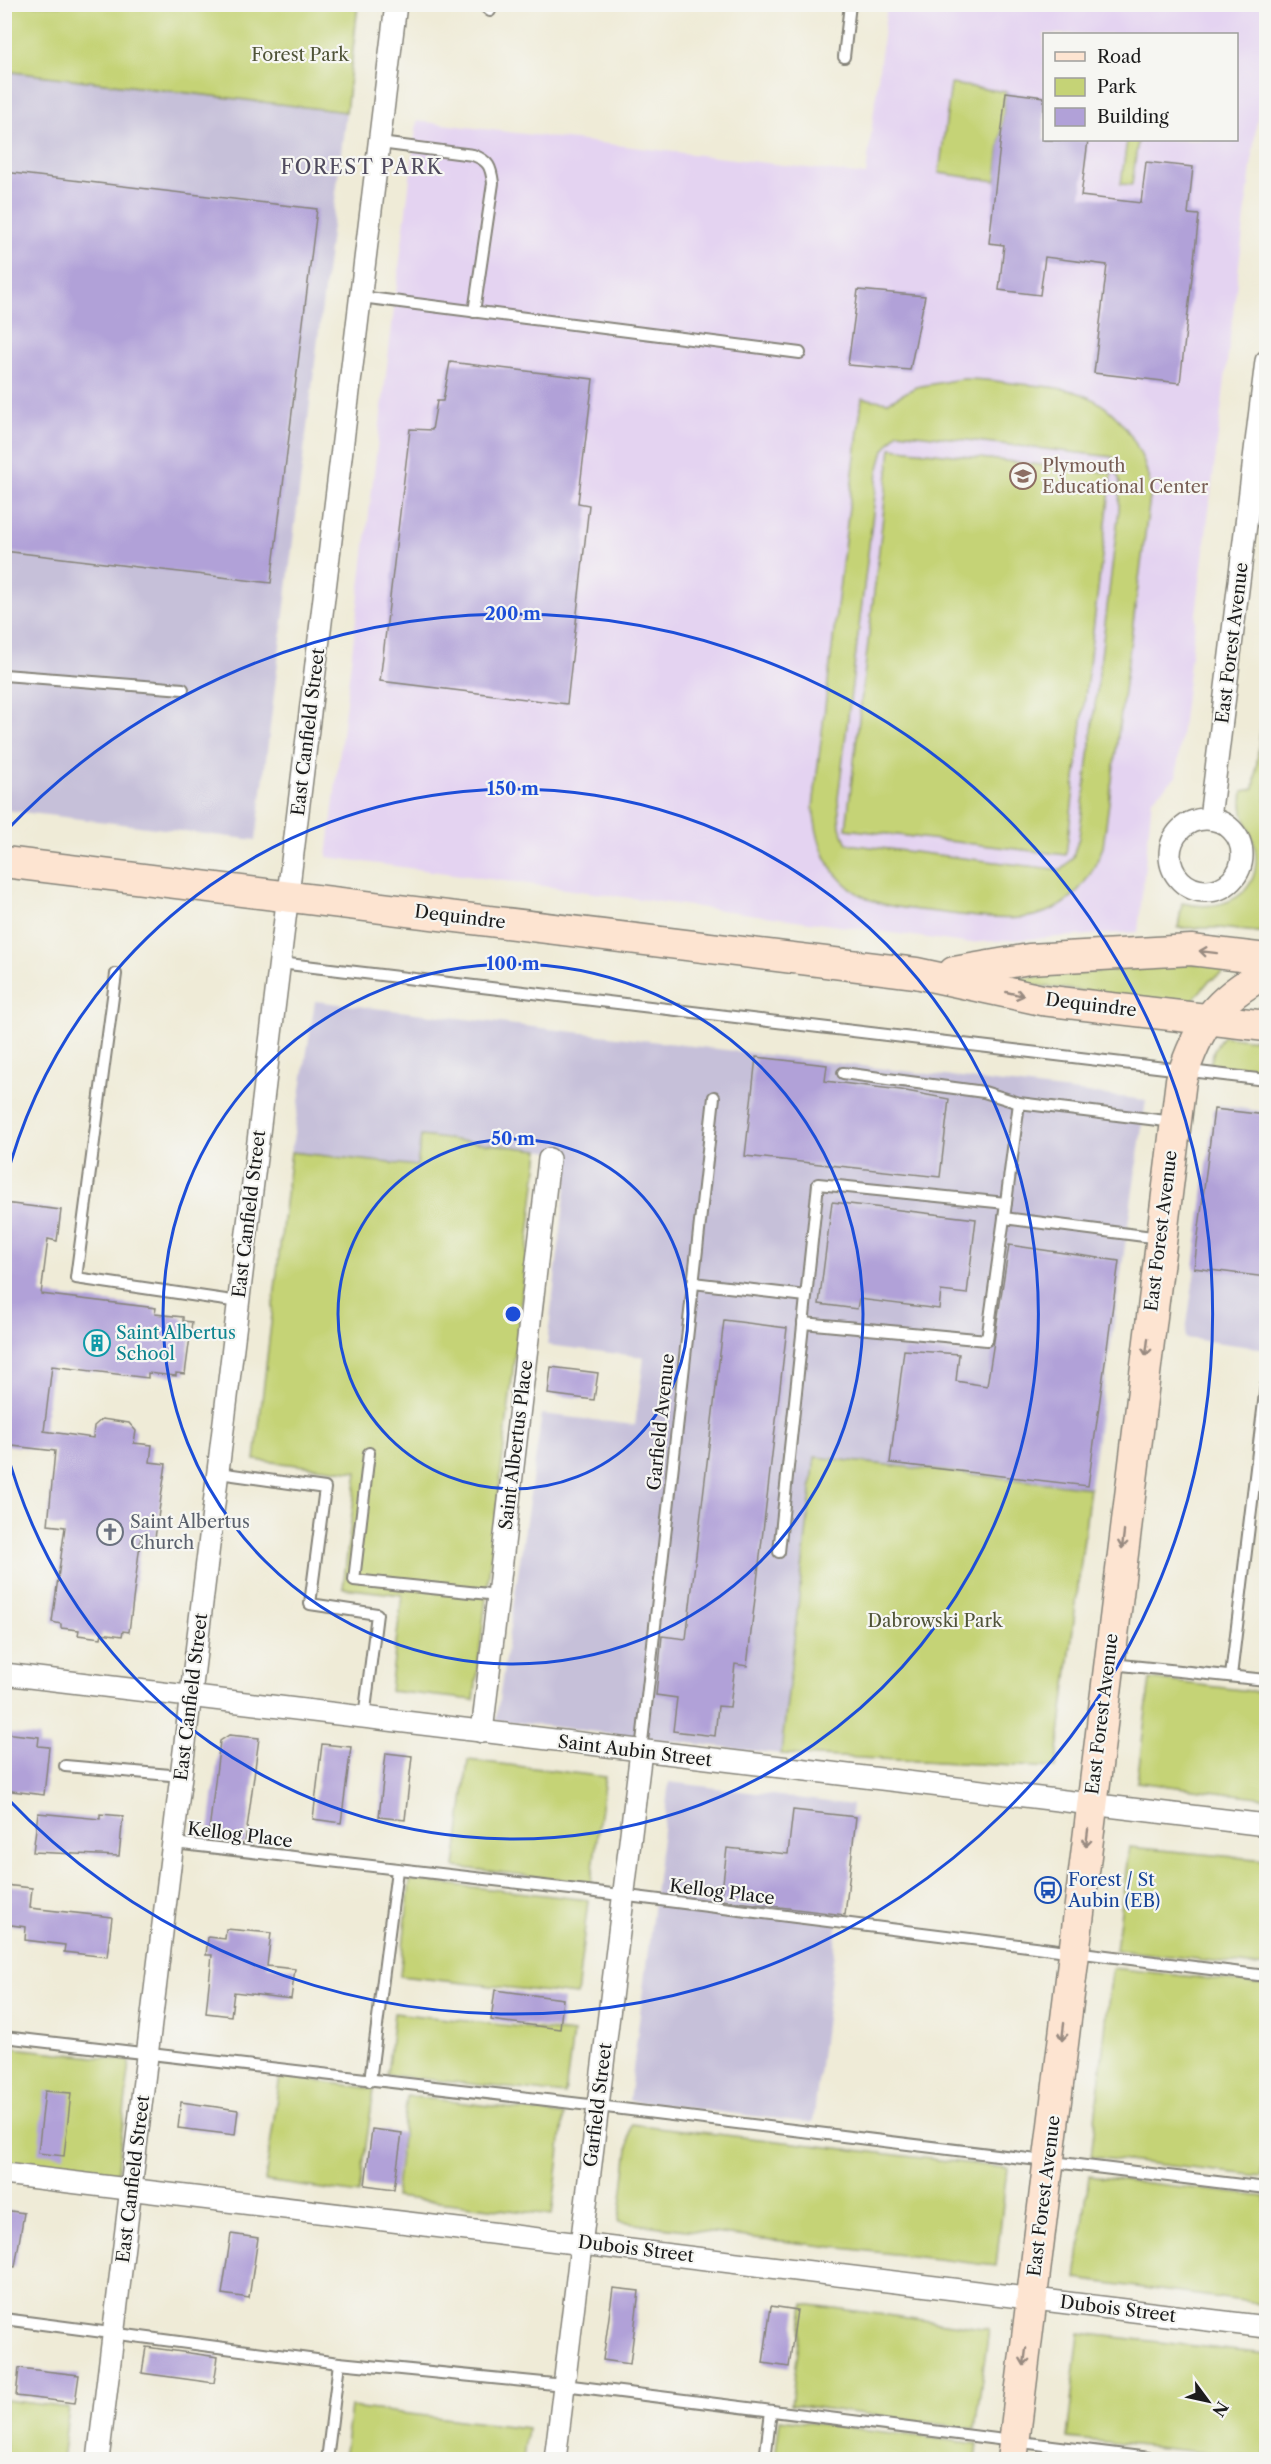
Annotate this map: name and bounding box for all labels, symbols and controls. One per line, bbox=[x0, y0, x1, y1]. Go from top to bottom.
legend bbox=[1043, 33, 1238, 141]
park label: Forest Park bbox=[251, 44, 350, 66]
text: Road bbox=[1097, 46, 1142, 68]
text: Park bbox=[1097, 76, 1138, 98]
text: Building bbox=[1097, 106, 1169, 128]
district label: FOREST PARK bbox=[280, 155, 444, 179]
place label: Plymouth Educational Center bbox=[1042, 455, 1209, 498]
school or university icon: Plymouth Educational Center bbox=[1008, 461, 1038, 491]
street label: East Forest Avenue bbox=[1211, 561, 1253, 725]
text: 200 m bbox=[485, 603, 541, 625]
street label: East Canfield Street bbox=[287, 646, 329, 817]
text: 150 m bbox=[487, 778, 539, 800]
street label: Dequindre bbox=[413, 900, 507, 934]
one-way arrow bbox=[1199, 946, 1219, 957]
text: 100 m bbox=[486, 953, 540, 975]
one-way arrow bbox=[1005, 988, 1024, 1000]
street label: Dequindre bbox=[1044, 988, 1138, 1022]
street label: East Canfield Street bbox=[228, 1128, 270, 1299]
text: 50 m bbox=[491, 1128, 535, 1150]
street label: East Forest Avenue bbox=[1140, 1149, 1182, 1313]
centre of rings bbox=[503, 1304, 523, 1324]
place label: Saint Albertus School bbox=[116, 1322, 236, 1365]
building icon: Saint Albertus School bbox=[82, 1328, 112, 1358]
one-way arrow bbox=[1141, 1336, 1152, 1356]
street label: Garfield Avenue bbox=[643, 1353, 679, 1491]
street label: Saint Albertus Place bbox=[495, 1359, 537, 1531]
place label: Saint Albertus Church bbox=[130, 1511, 250, 1554]
church icon: Saint Albertus Church bbox=[95, 1517, 125, 1547]
one-way arrow bbox=[1117, 1530, 1128, 1550]
park label: Dabrowski Park bbox=[868, 1610, 1004, 1632]
street label: East Canfield Street bbox=[170, 1611, 212, 1782]
street label: East Forest Avenue bbox=[1081, 1632, 1123, 1796]
street label: Saint Aubin Street bbox=[557, 1731, 714, 1771]
street label: Kellog Place bbox=[186, 1818, 294, 1852]
one-way arrow bbox=[1081, 1828, 1092, 1848]
place label: Forest / St Aubin (EB) bbox=[1067, 1869, 1160, 1912]
street label: Kellog Place bbox=[668, 1875, 776, 1909]
bus stop icon: Forest / St Aubin (EB) bbox=[1033, 1875, 1063, 1905]
one-way arrow bbox=[1058, 2021, 1069, 2041]
street label: Garfield Street bbox=[579, 2041, 617, 2168]
street label: East Canfield Street bbox=[112, 2093, 154, 2264]
street label: East Forest Avenue bbox=[1023, 2114, 1065, 2278]
street label: Dubois Street bbox=[577, 2231, 696, 2267]
street label: Dubois Street bbox=[1059, 2291, 1178, 2327]
one-way arrow bbox=[1019, 2347, 1030, 2367]
north arrow bbox=[1178, 2371, 1238, 2431]
text: N bbox=[1208, 2398, 1233, 2421]

